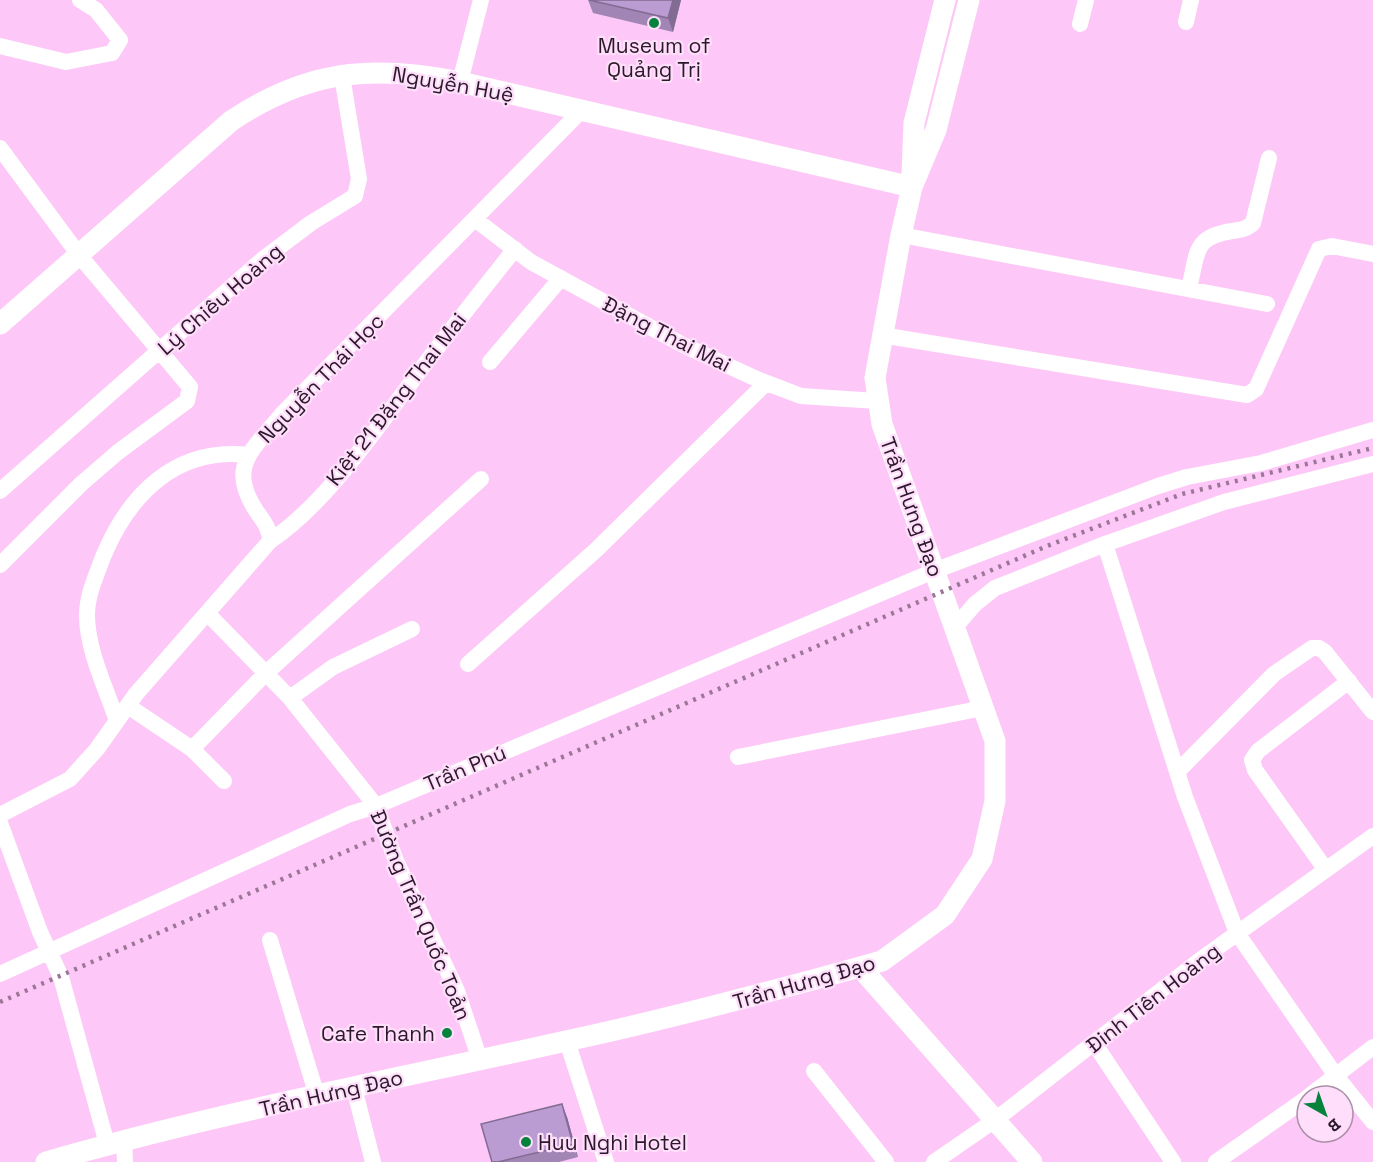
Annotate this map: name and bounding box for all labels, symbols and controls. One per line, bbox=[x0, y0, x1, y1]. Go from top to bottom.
marker: Museum of Quảng Trị bbox=[647, 16, 661, 30]
place label: Museum of Quảng Trị bbox=[598, 32, 710, 83]
street label: Nguyễn Huệ bbox=[390, 60, 516, 108]
street label: Lý Chiêu Hoàng bbox=[152, 237, 288, 361]
street label: Đặng Thai Mai bbox=[598, 290, 736, 378]
street label: Nguyễn Thái Học bbox=[252, 307, 390, 449]
street label: Kiệt 21 Đặng Thai Mai bbox=[320, 307, 472, 491]
street label: Trần Hưng Đạo bbox=[874, 433, 950, 581]
street label: Trần Phú bbox=[420, 739, 510, 797]
street label: Đường Trần Quốc Toản bbox=[364, 806, 478, 1024]
street label: Đinh Tiên Hoàng bbox=[1081, 937, 1225, 1059]
street label: Trần Hưng Đạo bbox=[730, 949, 878, 1015]
place label: Cafe Thanh bbox=[321, 1020, 435, 1047]
marker: Cafe Thanh bbox=[440, 1026, 454, 1040]
street label: Trần Hưng Đạo bbox=[256, 1063, 406, 1123]
north arrow bbox=[1295, 1084, 1355, 1144]
text: B bbox=[1324, 1114, 1345, 1137]
place label: Huu Nghi Hotel bbox=[538, 1129, 687, 1156]
marker: Huu Nghi Hotel bbox=[519, 1135, 533, 1149]

